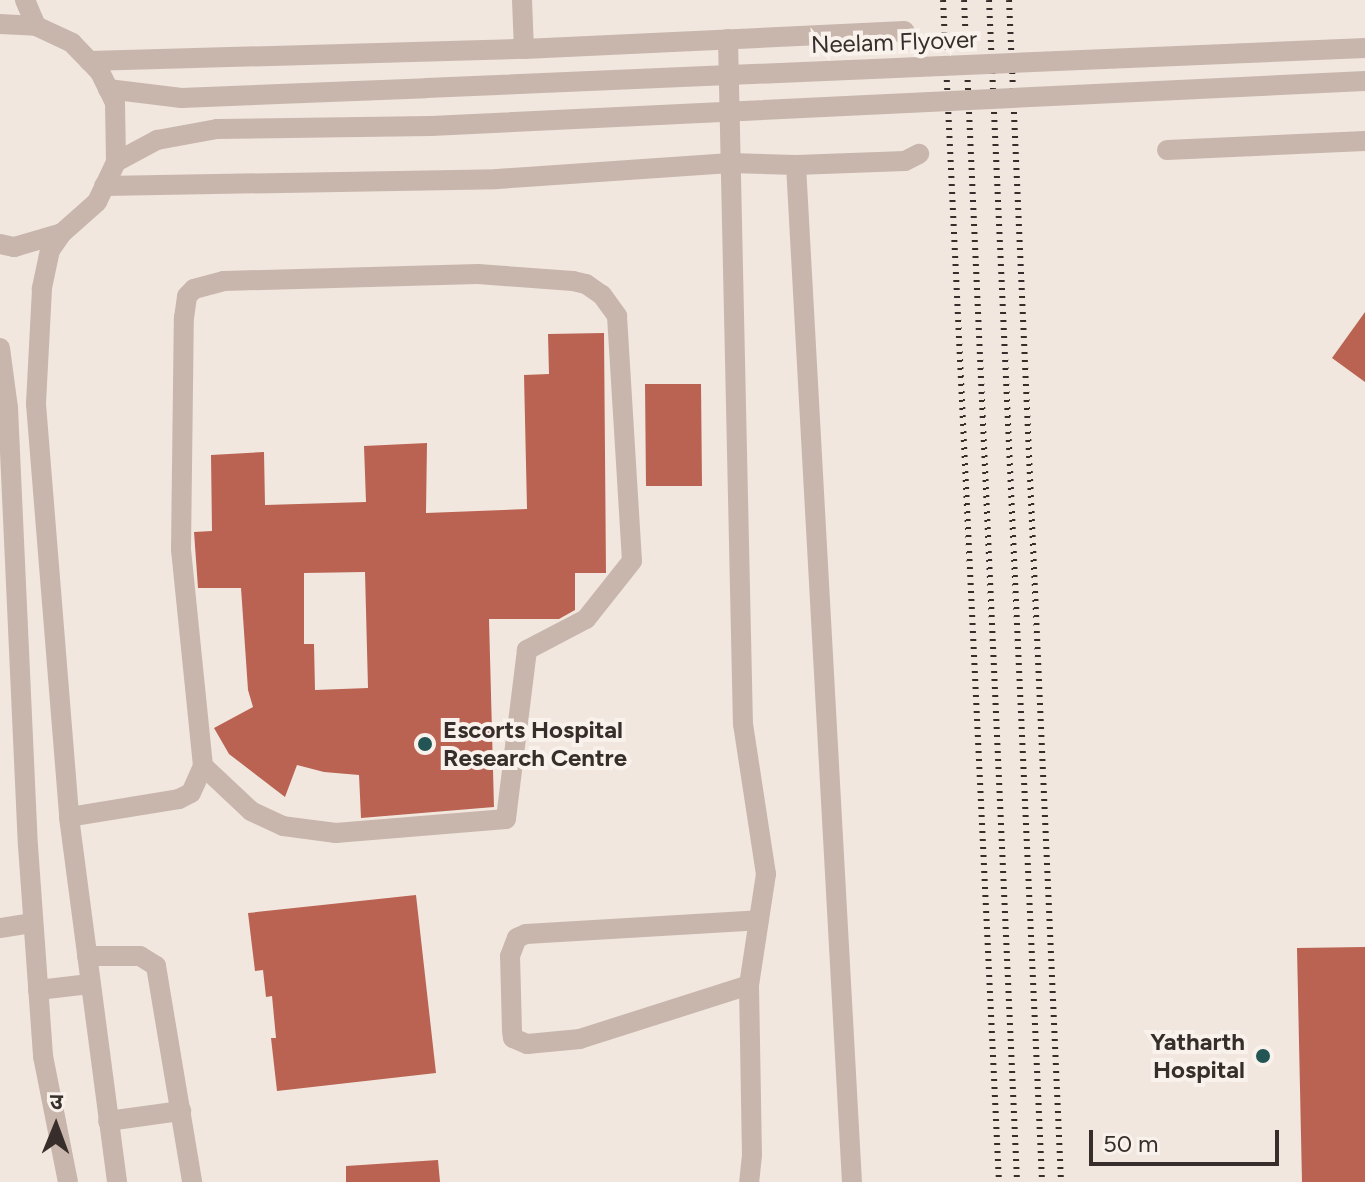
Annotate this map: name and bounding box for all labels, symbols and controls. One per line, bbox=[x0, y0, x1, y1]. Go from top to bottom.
street label: Neelam Flyover bbox=[810, 25, 978, 59]
place label: Escorts Hospital Research Centre bbox=[443, 716, 627, 772]
marker: Escorts Hospital Research Centre bbox=[414, 733, 436, 755]
place label: Yatharth Hospital bbox=[1150, 1028, 1245, 1084]
marker: Yatharth Hospital bbox=[1252, 1045, 1274, 1067]
north arrow bbox=[16, 1086, 96, 1166]
text: उ bbox=[50, 1088, 63, 1115]
scale bar bbox=[1093, 1114, 1283, 1164]
text: 50 m bbox=[1103, 1129, 1159, 1158]

